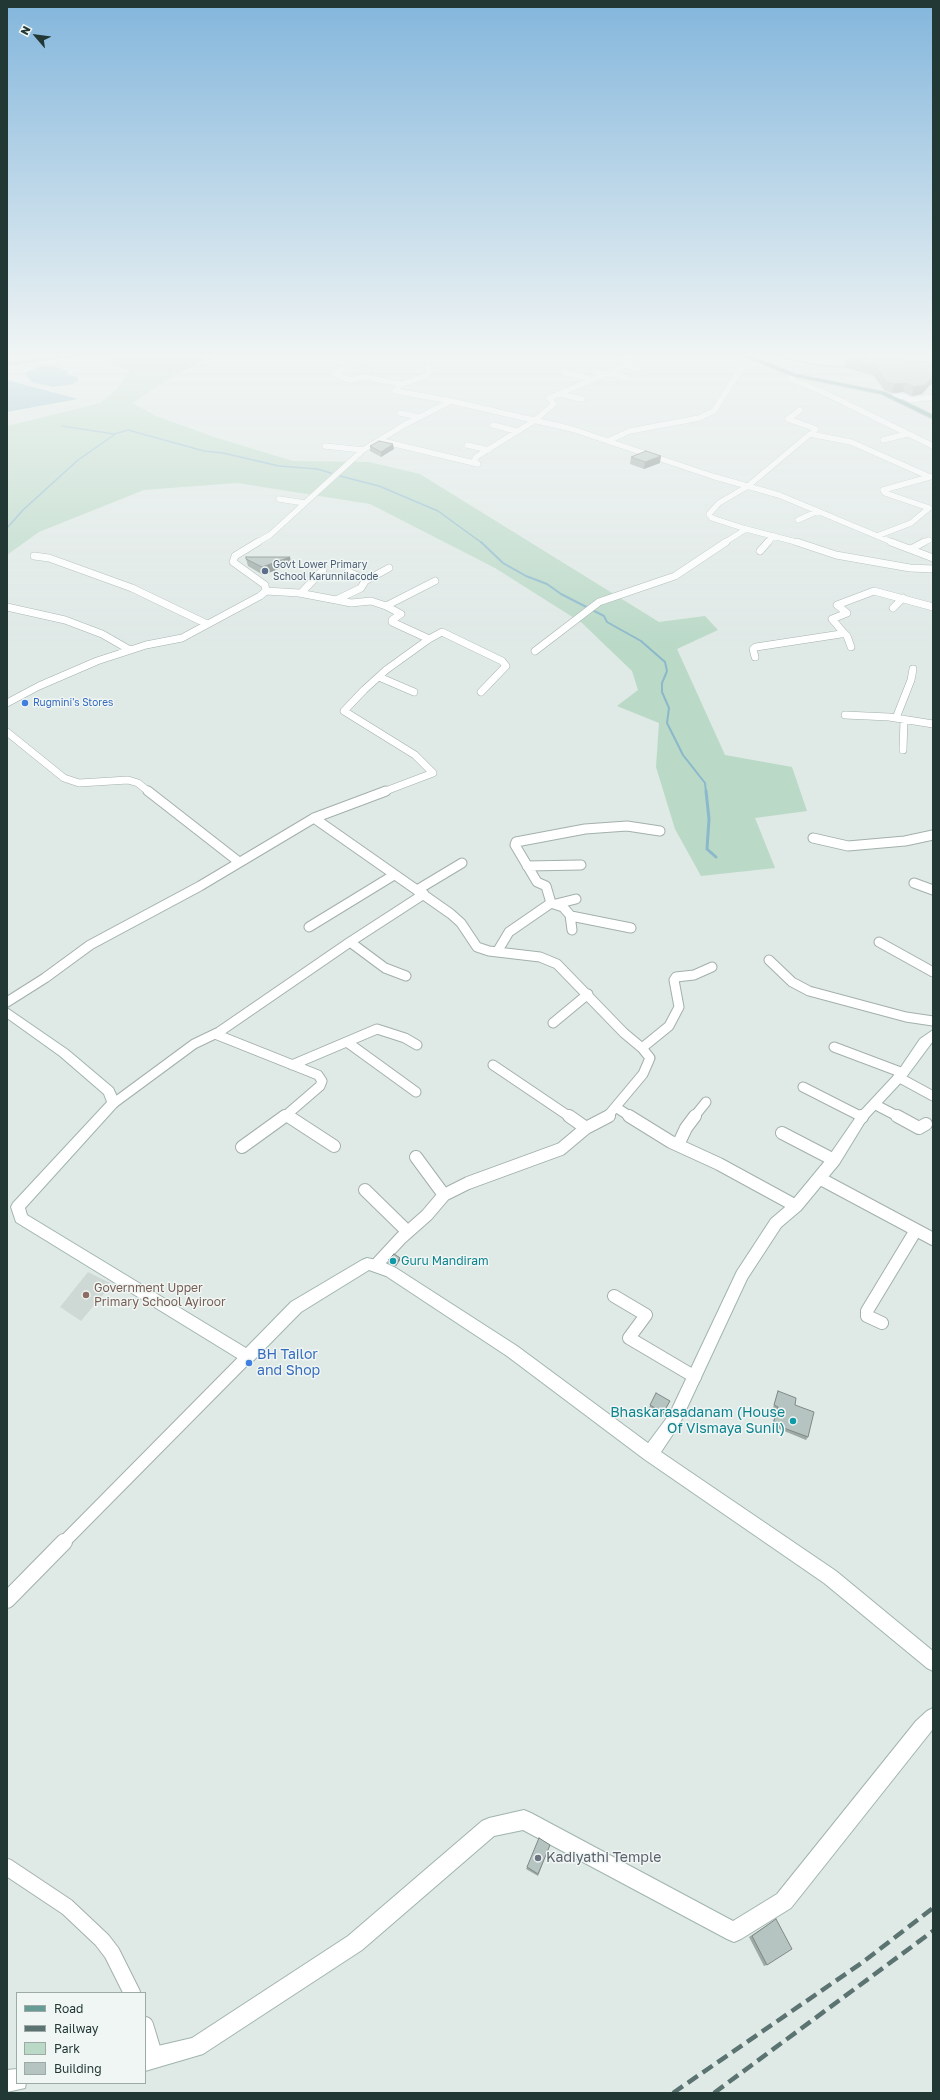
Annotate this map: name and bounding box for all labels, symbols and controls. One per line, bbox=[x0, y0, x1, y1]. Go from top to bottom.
north arrow bbox=[16, 16, 56, 56]
text: N bbox=[17, 23, 33, 37]
place label: Govt Lower Primary School Karunnilacode bbox=[273, 559, 378, 582]
marker: Govt Lower Primary School Karunnilacode bbox=[260, 566, 270, 576]
place label: Rugmini's Stores bbox=[33, 697, 113, 709]
marker: Rugmini's Stores bbox=[20, 698, 30, 708]
place label: Guru Mandiram bbox=[401, 1254, 489, 1268]
marker: Guru Mandiram bbox=[388, 1256, 398, 1266]
place label: Government Upper Primary School Ayiroor bbox=[94, 1281, 226, 1309]
marker: Government Upper Primary School Ayiroor bbox=[81, 1290, 91, 1300]
place label: BH Tailor and Shop bbox=[257, 1347, 320, 1380]
marker: BH Tailor and Shop bbox=[244, 1358, 254, 1368]
place label: Bhaskarasadanam (House Of Vismaya Sunil) bbox=[610, 1405, 785, 1438]
marker: Bhaskarasadanam (House Of Vismaya Sunil) bbox=[788, 1416, 798, 1426]
place label: Kadiyathi Temple bbox=[546, 1850, 661, 1866]
marker: Kadiyathi Temple bbox=[533, 1853, 543, 1863]
legend bbox=[16, 1992, 146, 2084]
text: Road bbox=[54, 2001, 83, 2016]
text: Railway bbox=[54, 2021, 99, 2036]
text: Park bbox=[54, 2041, 80, 2056]
text: Building bbox=[54, 2061, 102, 2076]

